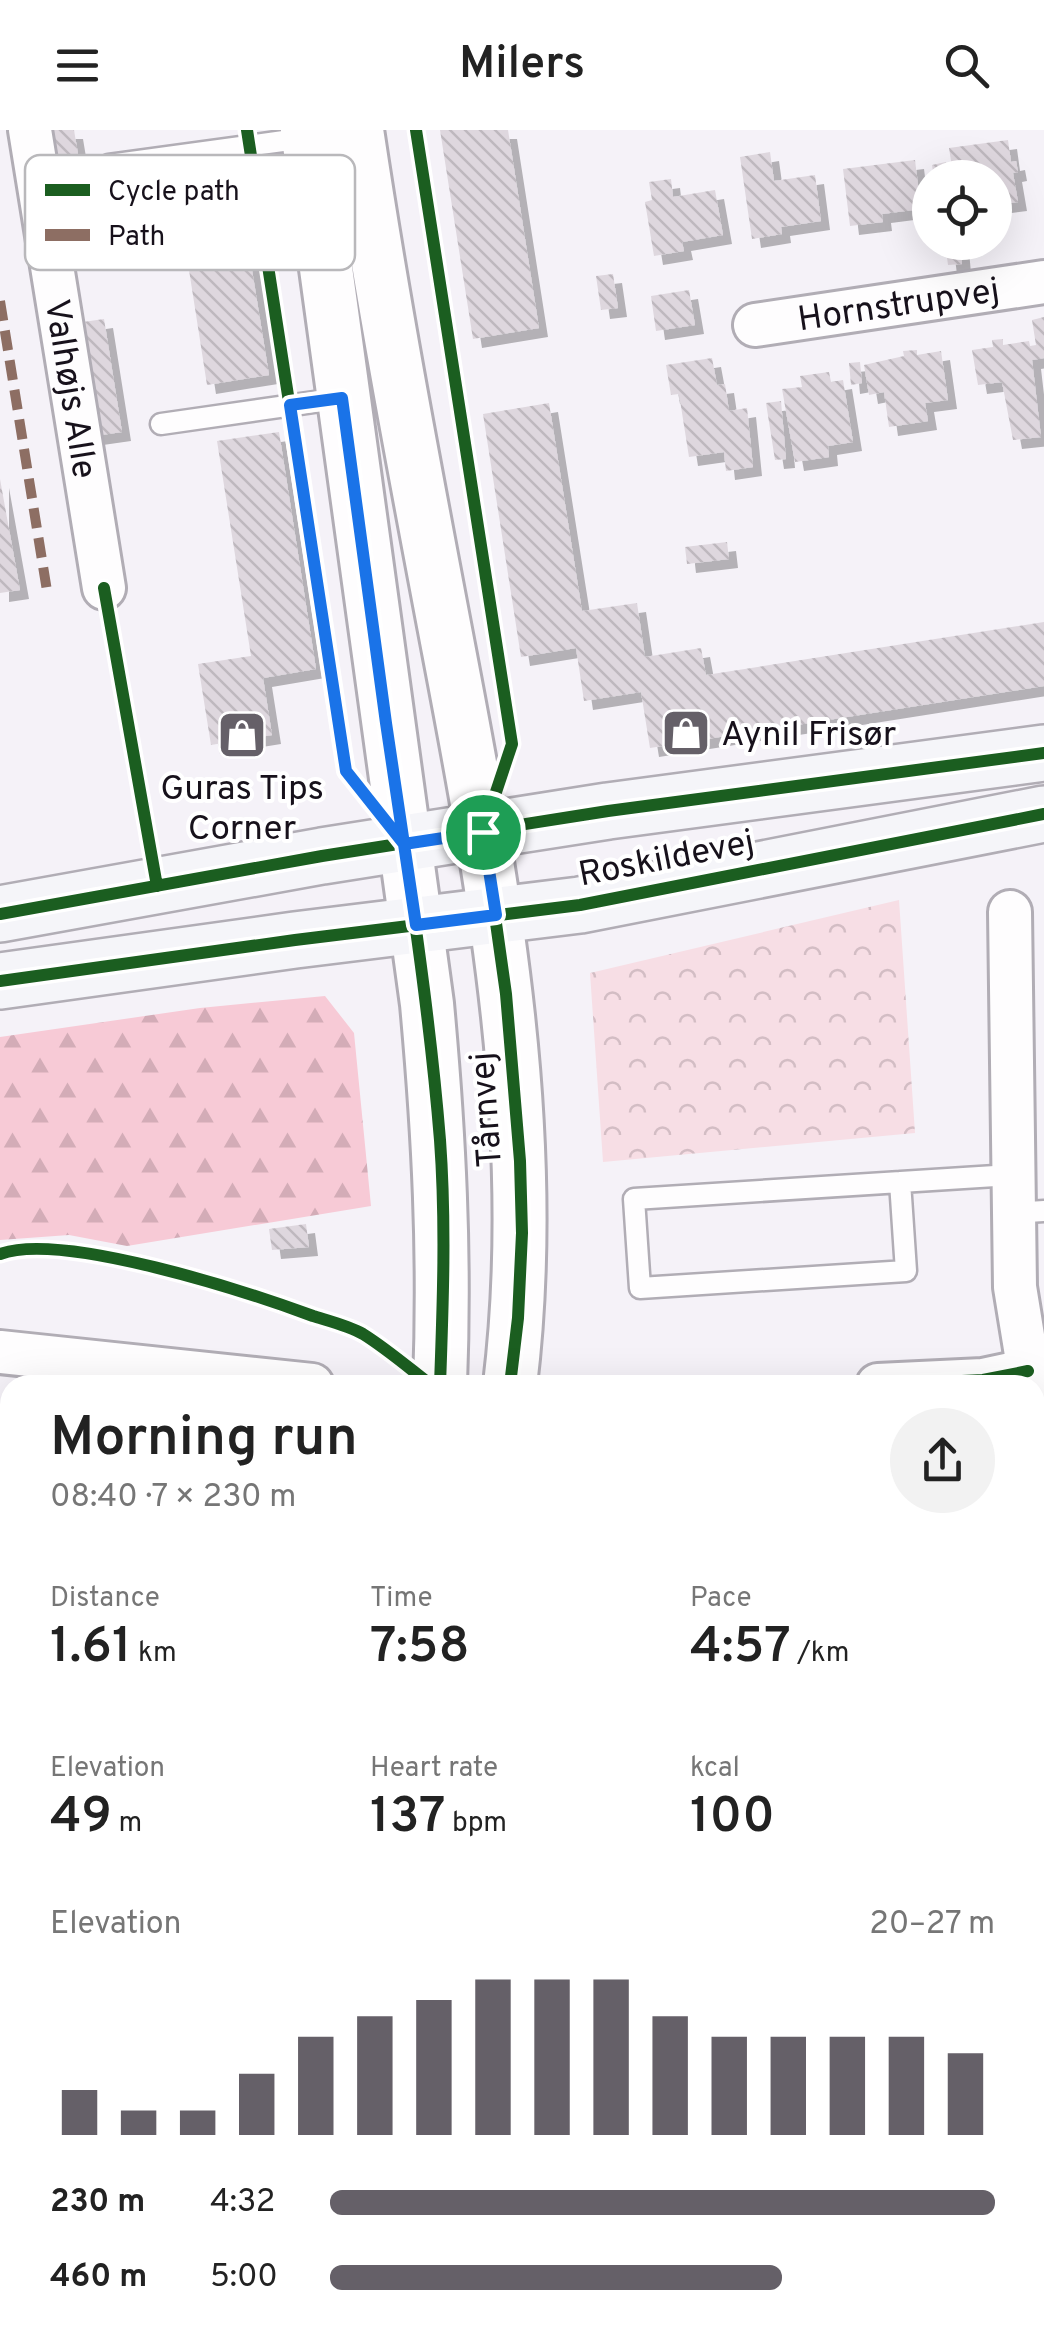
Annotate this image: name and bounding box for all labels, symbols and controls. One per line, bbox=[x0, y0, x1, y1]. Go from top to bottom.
text: Milers bbox=[459, 37, 585, 94]
icon: menu bbox=[50, 38, 105, 93]
icon: search bbox=[939, 38, 994, 93]
legend bbox=[25, 155, 355, 270]
map controls bbox=[912, 160, 1012, 260]
button: locate bbox=[912, 160, 1012, 260]
text: Cycle path bbox=[108, 175, 240, 211]
text: Path bbox=[108, 220, 165, 256]
street label: Hornstrupvej bbox=[795, 270, 1003, 343]
street label: Valhøjs Alle bbox=[33, 296, 105, 482]
shop icon: Aynil Frisør bbox=[660, 707, 712, 759]
shop icon: Guras Tips Corner bbox=[216, 709, 268, 761]
place label: Aynil Frisør bbox=[721, 714, 896, 758]
place label: Guras Tips Corner bbox=[160, 768, 324, 852]
pin bbox=[441, 790, 526, 875]
icon: arrive bbox=[456, 805, 511, 860]
street label: Roskildevej bbox=[575, 821, 758, 899]
street label: Tårnvej bbox=[462, 1051, 514, 1169]
text: Morning run bbox=[50, 1405, 358, 1475]
button: share bbox=[890, 1408, 995, 1513]
text: 08:40 · 7 × 230 m bbox=[50, 1478, 296, 1518]
text: Distance bbox=[50, 1581, 160, 1617]
text: Time bbox=[370, 1581, 433, 1617]
text: Pace bbox=[690, 1581, 752, 1617]
text: 1.61 bbox=[50, 1617, 131, 1680]
text: 7:58 bbox=[370, 1617, 470, 1680]
text: 4:57 bbox=[690, 1617, 791, 1680]
text: km bbox=[131, 1636, 177, 1672]
text: /km bbox=[791, 1636, 850, 1672]
text: Elevation bbox=[50, 1751, 165, 1787]
text: Heart rate bbox=[370, 1751, 498, 1787]
text: kcal bbox=[690, 1751, 740, 1787]
text: 49 bbox=[50, 1787, 112, 1850]
text: 137 bbox=[370, 1787, 445, 1850]
text: 100 bbox=[690, 1787, 775, 1850]
text: m bbox=[112, 1806, 142, 1842]
text: bpm bbox=[445, 1806, 507, 1842]
text: Elevation bbox=[50, 1905, 182, 1945]
text: 20–27 m bbox=[869, 1905, 995, 1945]
text: 230 m bbox=[50, 2183, 145, 2223]
text: 4:32 bbox=[210, 2183, 275, 2223]
text: 460 m bbox=[50, 2258, 147, 2298]
text: 5:00 bbox=[210, 2258, 278, 2298]

